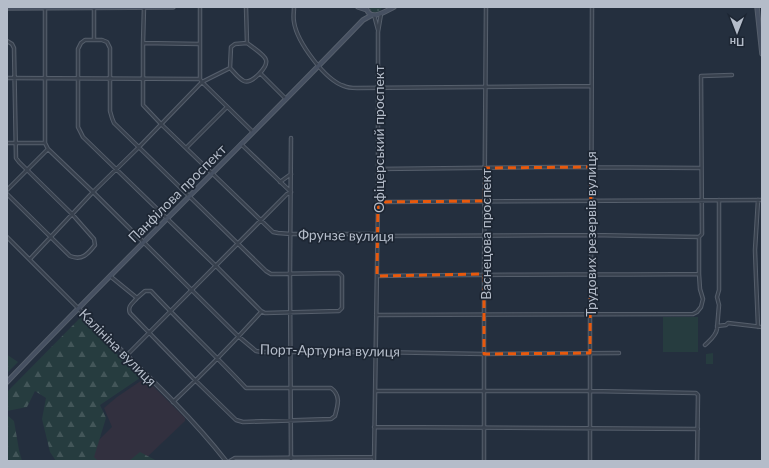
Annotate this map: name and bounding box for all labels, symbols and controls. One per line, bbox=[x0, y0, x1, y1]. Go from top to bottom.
north arrow bbox=[717, 12, 757, 52]
text: Пн bbox=[730, 36, 744, 49]
street label: Офіцерський проспект bbox=[370, 65, 387, 213]
street label: Панфілова проспект bbox=[124, 140, 230, 246]
street label: Трудових резервів вулиця bbox=[582, 151, 599, 317]
street label: Васнецова проспект bbox=[477, 168, 494, 300]
street label: Фрунзе вулиця bbox=[298, 226, 394, 244]
street label: Калініна вулиця bbox=[76, 305, 160, 389]
street label: Порт-Артурна вулиця bbox=[260, 340, 400, 360]

